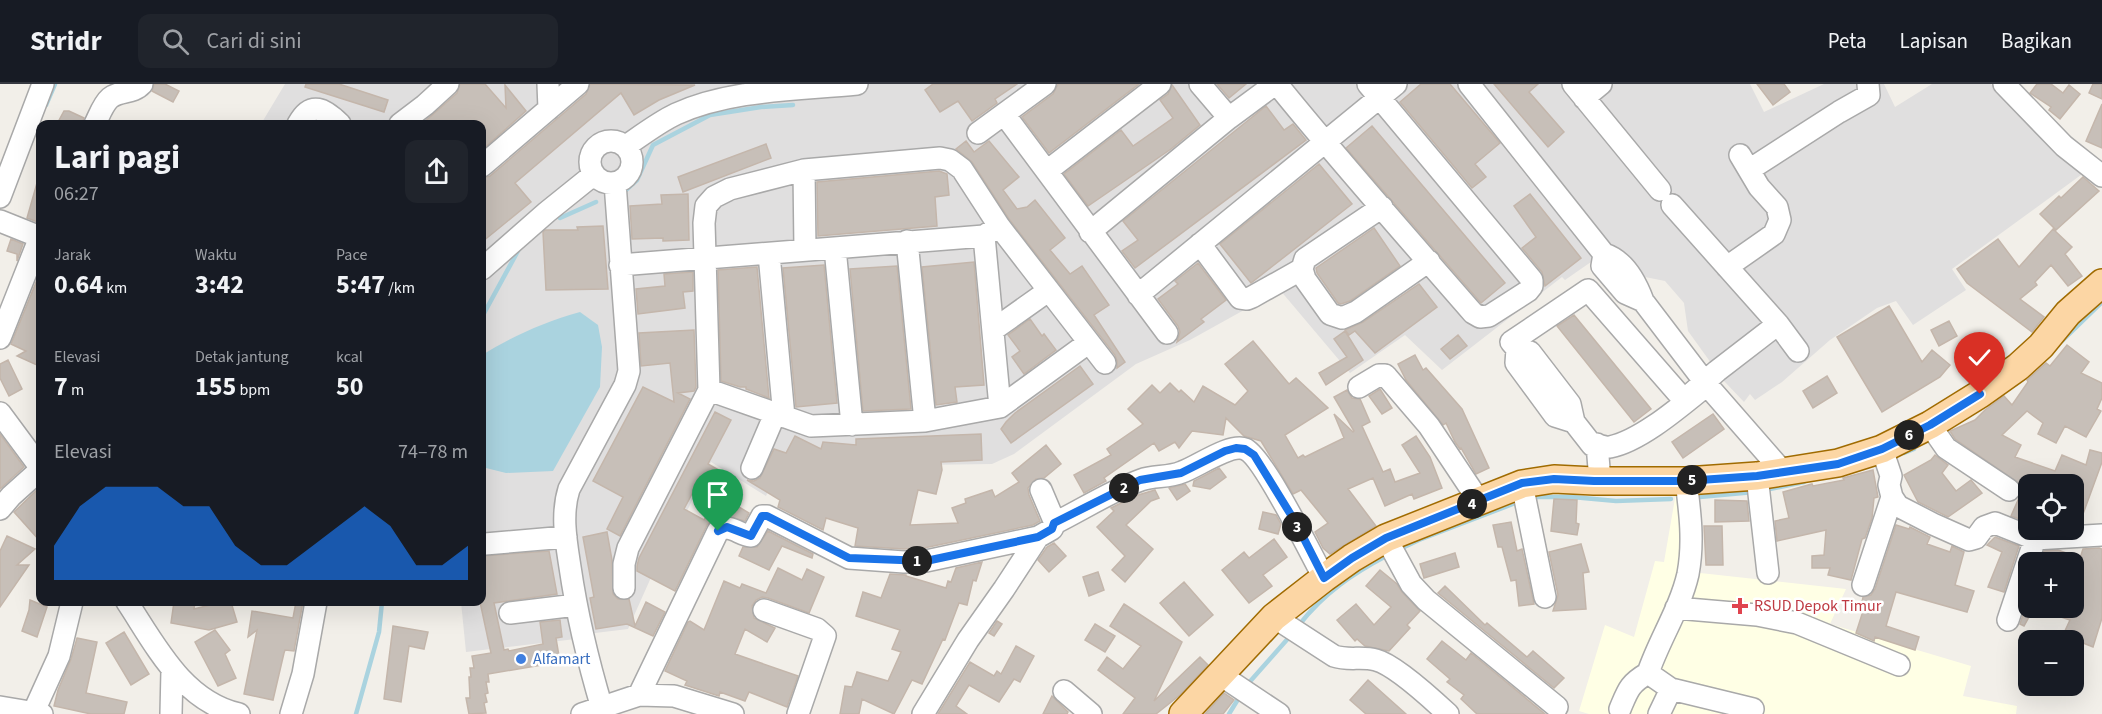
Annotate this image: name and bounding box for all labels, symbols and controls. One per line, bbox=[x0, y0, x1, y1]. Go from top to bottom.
search box bbox=[138, 14, 558, 68]
text: Stridr bbox=[30, 21, 102, 61]
icon: search bbox=[159, 25, 192, 58]
text: Cari di sini bbox=[207, 25, 302, 57]
text: Peta bbox=[1828, 26, 1867, 56]
text: Lapisan bbox=[1900, 26, 1968, 56]
text: Bagikan bbox=[2001, 26, 2072, 56]
text: Lari pagi bbox=[54, 134, 180, 181]
button: share bbox=[405, 140, 468, 203]
text: 06:27 bbox=[54, 180, 99, 208]
text: Jarak bbox=[54, 244, 91, 266]
text: Waktu bbox=[195, 244, 237, 266]
text: Pace bbox=[336, 244, 367, 266]
text: 0.64 bbox=[54, 266, 103, 303]
text: 3:42 bbox=[195, 266, 244, 303]
text: 5:47 bbox=[336, 266, 385, 303]
text: km bbox=[103, 277, 127, 299]
text: /km bbox=[385, 277, 415, 299]
pin bbox=[1954, 332, 2005, 394]
icon: check bbox=[1963, 341, 1996, 374]
text: Elevasi bbox=[54, 346, 100, 368]
text: Detak jantung bbox=[195, 346, 289, 368]
text: kcal bbox=[336, 346, 363, 368]
text: 7 bbox=[54, 368, 68, 405]
text: 155 bbox=[195, 368, 236, 405]
text: 50 bbox=[336, 368, 363, 405]
text: m bbox=[68, 379, 84, 401]
text: bpm bbox=[236, 379, 270, 401]
pin: 6 bbox=[1894, 420, 1924, 450]
text: 6 bbox=[1905, 424, 1913, 446]
text: Elevasi bbox=[54, 438, 112, 466]
text: 74–78 m bbox=[398, 438, 468, 466]
pin: 5 bbox=[1677, 465, 1707, 495]
pin bbox=[692, 469, 743, 531]
text: 5 bbox=[1688, 469, 1696, 491]
pin: 2 bbox=[1109, 473, 1139, 503]
map controls bbox=[2018, 474, 2084, 696]
button: locate bbox=[2018, 474, 2084, 540]
text: 2 bbox=[1120, 477, 1128, 499]
icon: arrive bbox=[701, 478, 734, 511]
pin: 4 bbox=[1457, 489, 1487, 519]
text: 4 bbox=[1468, 493, 1476, 515]
pin: 3 bbox=[1282, 512, 1312, 542]
text: 3 bbox=[1293, 516, 1301, 538]
pin: 1 bbox=[902, 546, 932, 576]
text: 1 bbox=[913, 550, 921, 572]
button: + bbox=[2018, 552, 2084, 618]
place label: RSUD Depok Timur bbox=[1754, 595, 1882, 617]
marker: RSUD Depok Timur bbox=[1731, 597, 1749, 615]
button: − bbox=[2018, 630, 2084, 696]
place label: Alfamart bbox=[533, 648, 591, 670]
marker: Alfamart bbox=[514, 652, 528, 666]

